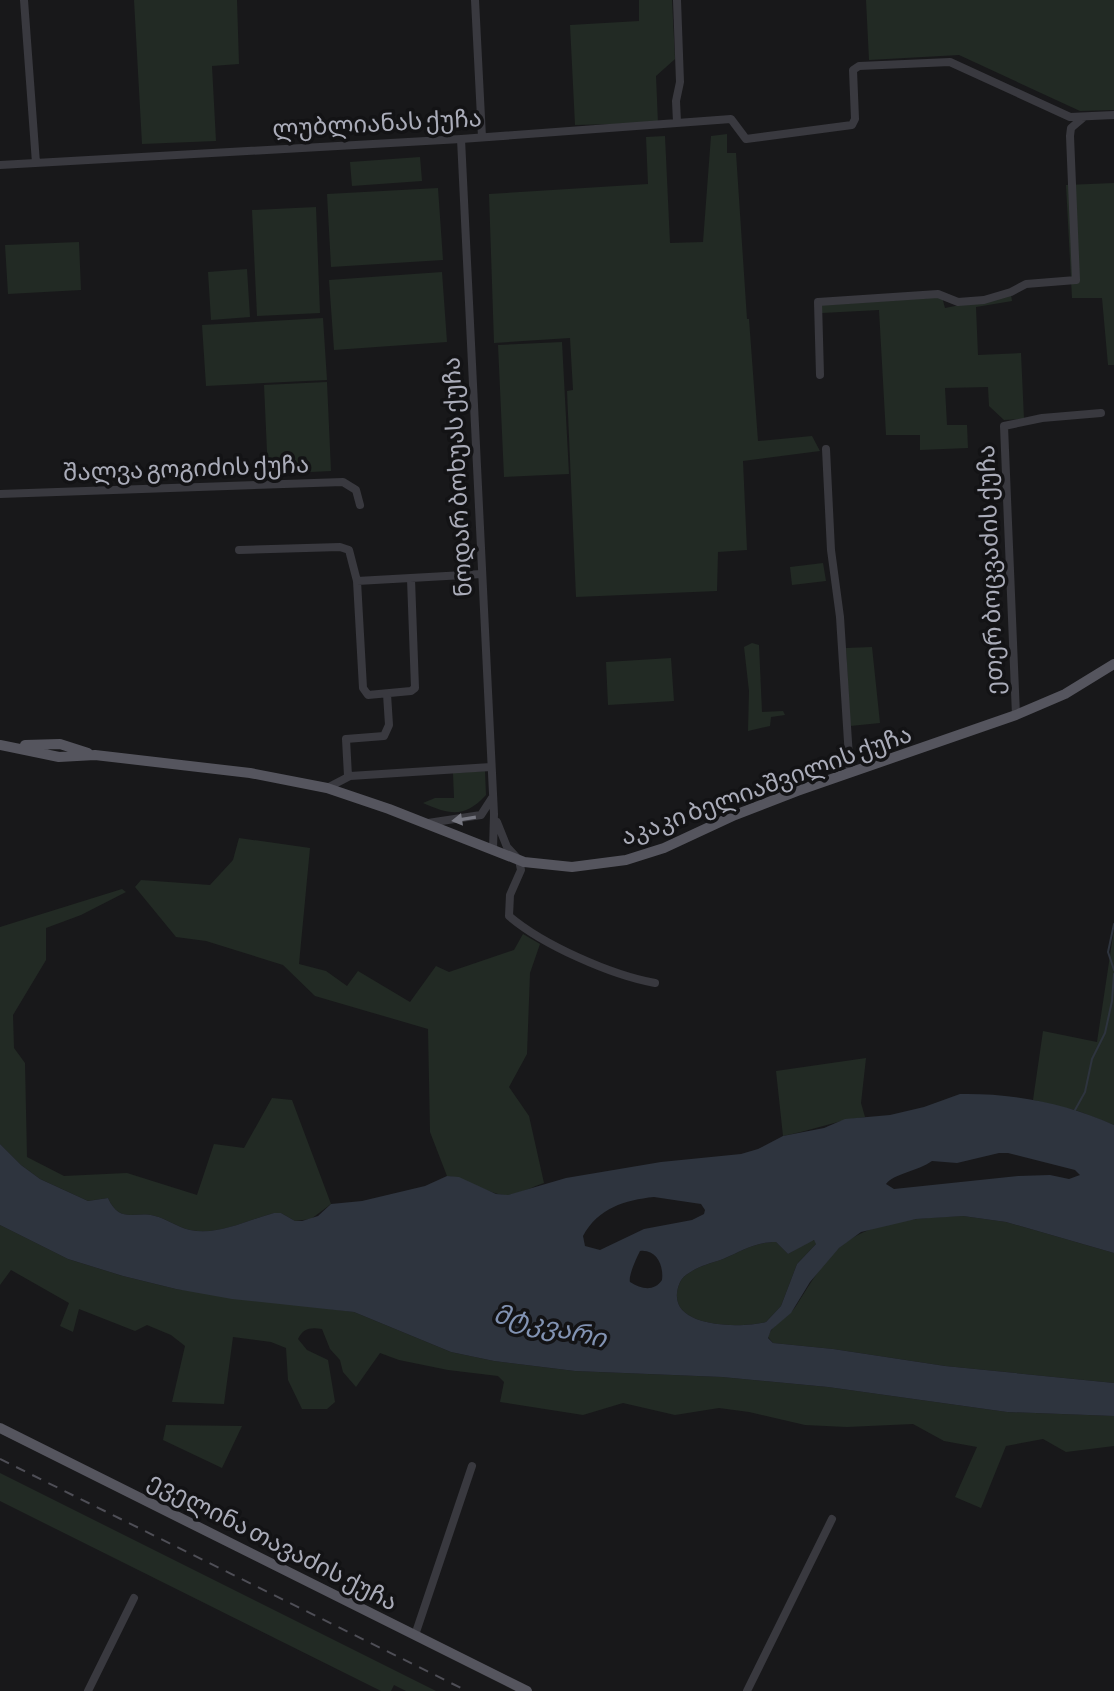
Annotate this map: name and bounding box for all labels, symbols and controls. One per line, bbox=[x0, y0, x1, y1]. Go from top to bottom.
street label: ლუბლიანას ქუჩა bbox=[272, 104, 482, 143]
street label: ნოდარ ბოხუას ქუჩა bbox=[437, 356, 478, 598]
street label: ეთერ ბოცვაძის ქუჩა bbox=[972, 444, 1009, 695]
street label: შალვა გოგიძის ქუჩა bbox=[63, 450, 310, 487]
street label: აკაკი ბელიაშვილის ქუჩა bbox=[617, 720, 915, 851]
one-way arrow bbox=[451, 813, 476, 825]
water label: მტკვარი bbox=[490, 1298, 610, 1355]
street label: ეველინა თავაძის ქუჩა bbox=[144, 1466, 402, 1617]

